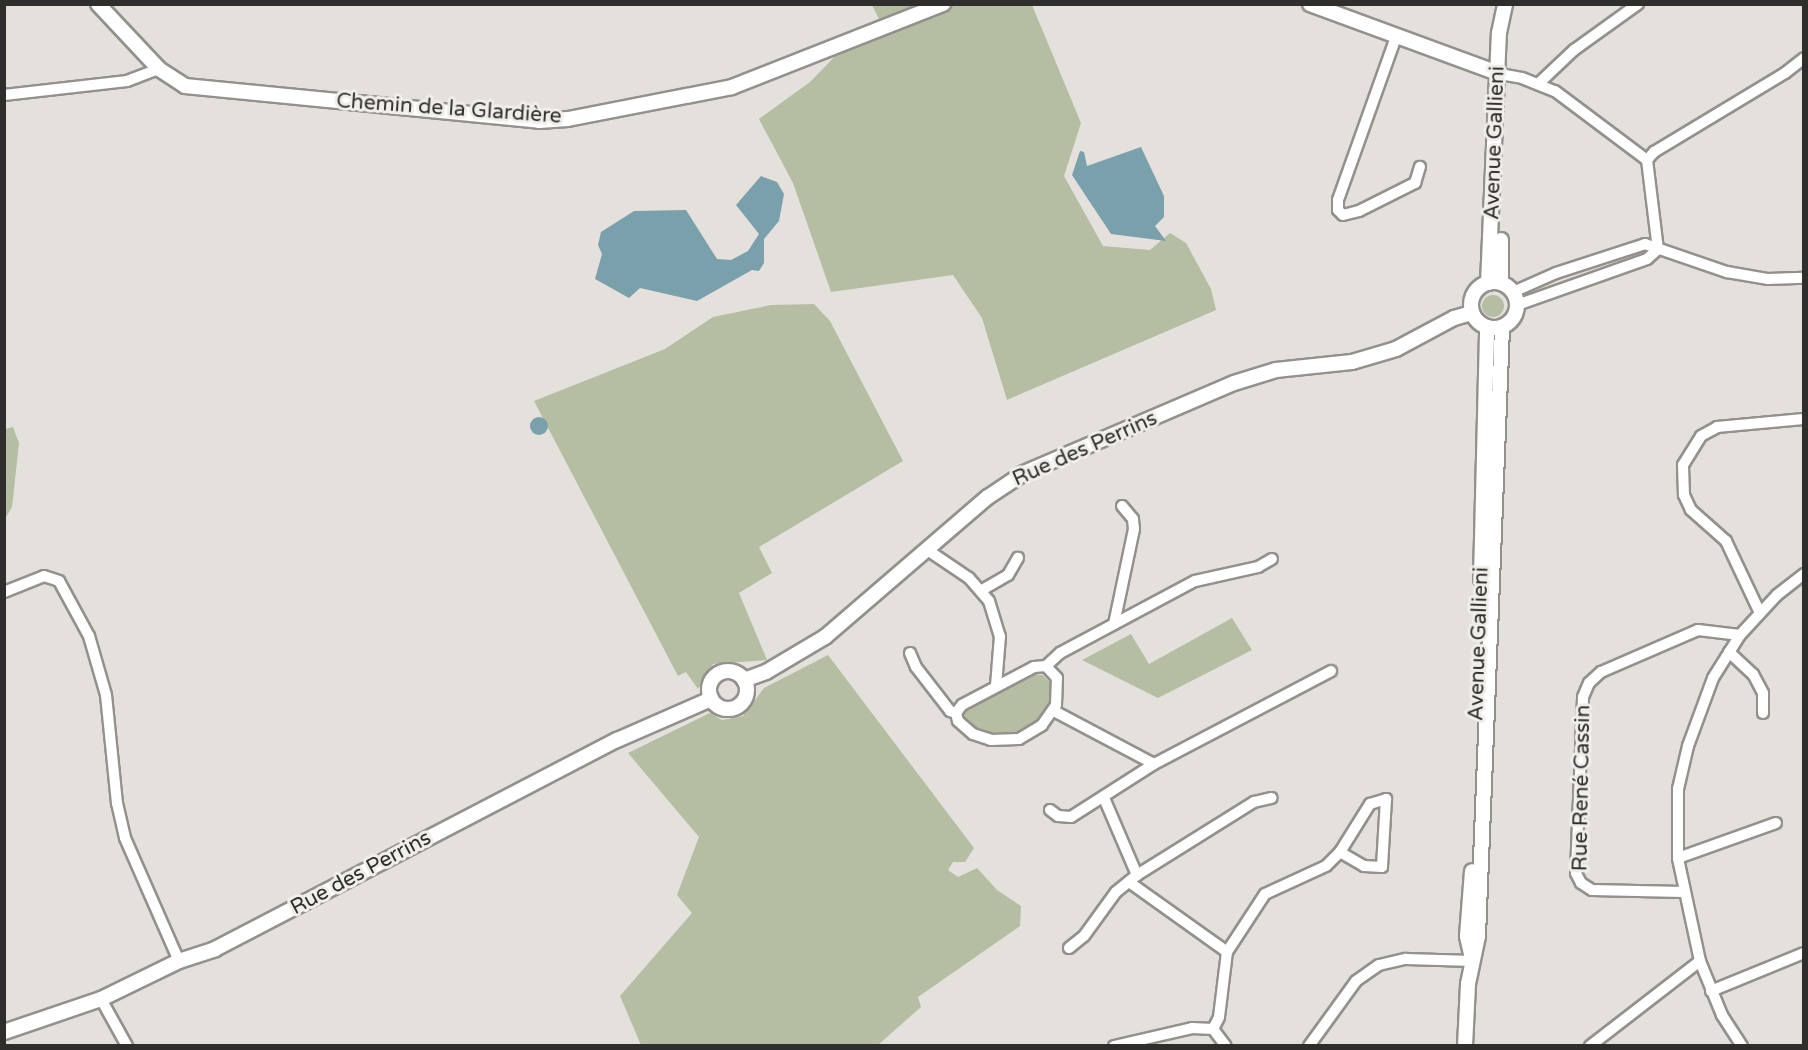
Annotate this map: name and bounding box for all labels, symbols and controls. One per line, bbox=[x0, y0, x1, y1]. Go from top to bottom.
street label: Avenue Gallieni bbox=[1480, 66, 1510, 220]
street label: Chemin de la Glardière bbox=[336, 89, 562, 129]
street label: Rue des Perrins bbox=[1009, 406, 1161, 492]
street label: Avenue Gallieni bbox=[1464, 567, 1494, 721]
street label: Rue René Cassin bbox=[1568, 704, 1596, 872]
street label: Rue des Perrins bbox=[286, 825, 436, 921]

